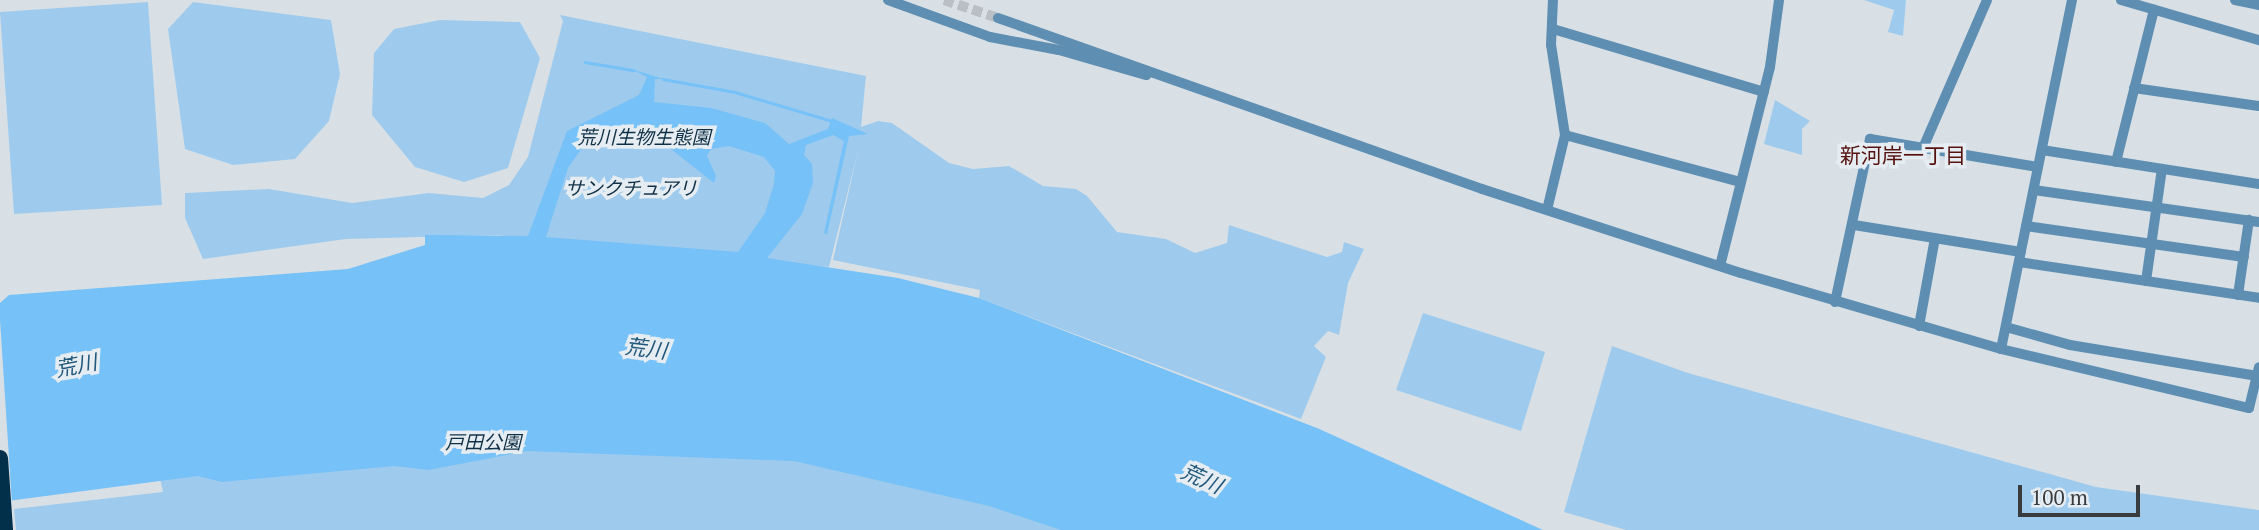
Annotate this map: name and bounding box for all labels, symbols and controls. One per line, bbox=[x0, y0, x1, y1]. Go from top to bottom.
park label: 荒川生物生態園 bbox=[578, 126, 710, 148]
district label: 新河岸一丁目 bbox=[1840, 142, 1966, 168]
park label: サンクチュアリ bbox=[565, 177, 697, 199]
water label: 荒川 bbox=[624, 333, 668, 363]
water label: 荒川 bbox=[53, 349, 99, 381]
park label: 戸田公園 bbox=[445, 431, 521, 453]
water label: 荒川 bbox=[1178, 458, 1226, 498]
scale bar bbox=[2021, 470, 2144, 514]
text: 100 m bbox=[2031, 483, 2088, 511]

